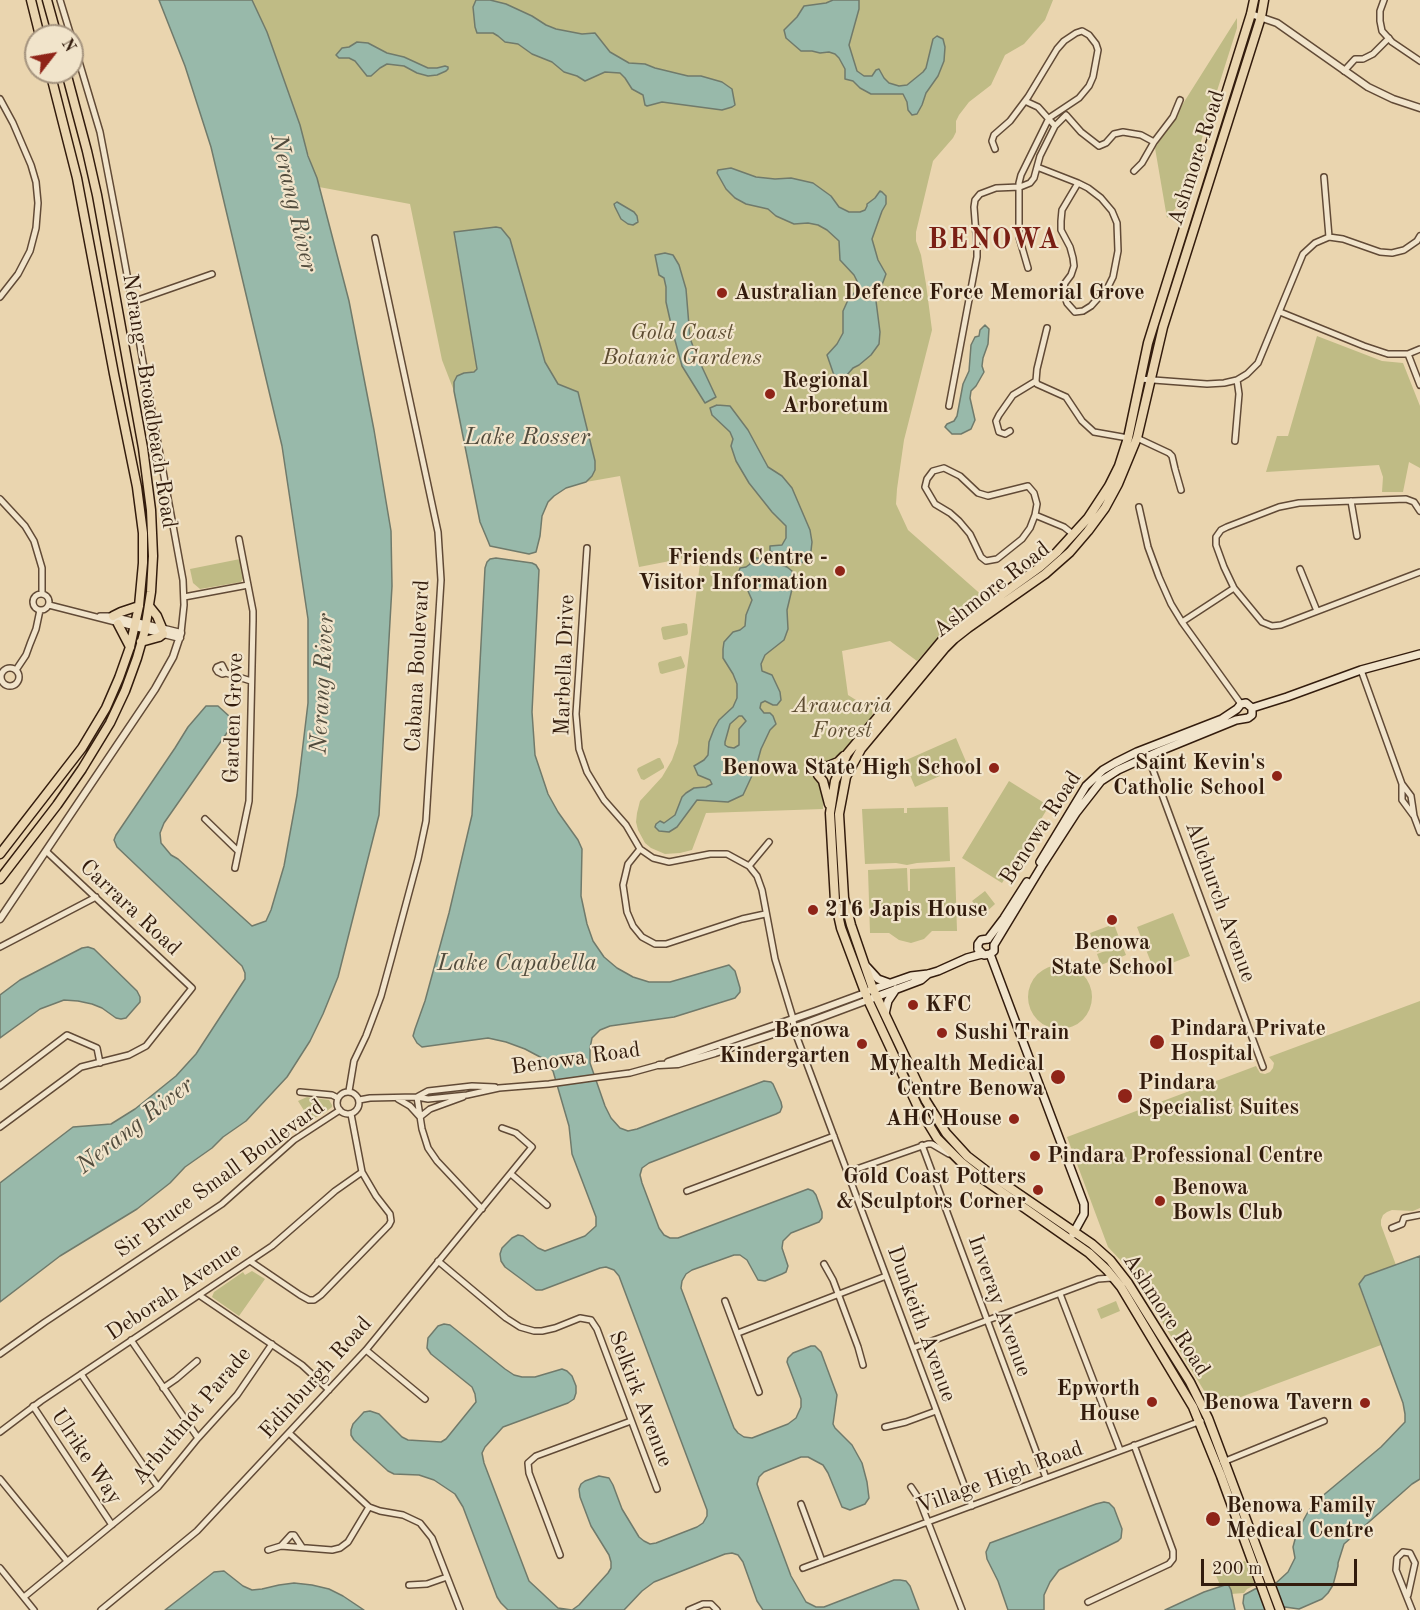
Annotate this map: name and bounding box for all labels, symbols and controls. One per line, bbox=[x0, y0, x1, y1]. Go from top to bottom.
north arrow bbox=[24, 24, 84, 84]
text: N bbox=[58, 36, 78, 55]
street label: Ashmore Road bbox=[1163, 87, 1231, 229]
water label: Nerang River bbox=[263, 131, 323, 275]
district label: BENOWA bbox=[927, 224, 1061, 258]
street label: Nerang - Broadbeach Road bbox=[116, 272, 182, 530]
place label: Australian Defence Force Memorial Grove bbox=[734, 280, 1145, 306]
marker: Australian Defence Force Memorial Grove bbox=[715, 286, 729, 300]
park label: Gold Coast Botanic Gardens bbox=[602, 320, 762, 372]
place label: Regional Arboretum bbox=[782, 368, 888, 420]
marker: Regional Arboretum bbox=[763, 387, 777, 401]
water label: Lake Rosser bbox=[464, 424, 590, 452]
street label: Ashmore Road bbox=[928, 536, 1056, 644]
place label: Friends Centre - Visitor Information bbox=[638, 545, 828, 596]
marker: Friends Centre - Visitor Information bbox=[833, 564, 847, 578]
street label: Cabana Boulevard bbox=[400, 579, 436, 753]
street label: Marbella Drive bbox=[549, 594, 581, 736]
water label: Nerang River bbox=[305, 613, 341, 755]
street label: Garden Grove bbox=[219, 652, 249, 784]
park label: Araucaria Forest bbox=[792, 693, 892, 744]
place label: Saint Kevin's Catholic School bbox=[1113, 750, 1265, 802]
place label: Benowa State High School bbox=[722, 755, 982, 781]
marker: Benowa State High School bbox=[987, 761, 1001, 775]
street label: Benowa Road bbox=[994, 766, 1088, 890]
marker: Saint Kevin's Catholic School bbox=[1270, 769, 1284, 783]
street label: Allchurch Avenue bbox=[1179, 818, 1261, 986]
street label: Carrara Road bbox=[74, 854, 186, 962]
place label: 216 Japis House bbox=[825, 897, 988, 923]
marker: 216 Japis House bbox=[806, 903, 820, 917]
marker: Benowa State School bbox=[1105, 913, 1119, 927]
place label: Benowa State School bbox=[1051, 930, 1173, 981]
water label: Lake Capabella bbox=[437, 950, 597, 978]
place label: KFC bbox=[925, 992, 971, 1018]
marker: KFC bbox=[906, 998, 920, 1012]
place label: Pindara Private Hospital bbox=[1170, 1016, 1326, 1068]
place label: Benowa Kindergarten bbox=[719, 1018, 850, 1070]
place label: Sushi Train bbox=[954, 1020, 1069, 1046]
marker: Sushi Train bbox=[935, 1026, 949, 1040]
marker: Pindara Private Hospital bbox=[1148, 1033, 1166, 1051]
street label: Benowa Road bbox=[510, 1037, 642, 1081]
marker: Benowa Kindergarten bbox=[855, 1037, 869, 1051]
place label: Myhealth Medical Centre Benowa bbox=[869, 1051, 1044, 1102]
marker: Myhealth Medical Centre Benowa bbox=[1049, 1068, 1067, 1086]
place label: Pindara Specialist Suites bbox=[1138, 1070, 1299, 1122]
water label: Nerang River bbox=[71, 1071, 199, 1181]
marker: Pindara Specialist Suites bbox=[1116, 1087, 1134, 1105]
street label: Sir Bruce Small Boulevard bbox=[110, 1094, 330, 1264]
place label: AHC House bbox=[885, 1106, 1002, 1132]
marker: AHC House bbox=[1007, 1112, 1021, 1126]
place label: Pindara Professional Centre bbox=[1047, 1143, 1323, 1169]
marker: Pindara Professional Centre bbox=[1028, 1149, 1042, 1163]
place label: Gold Coast Potters & Sculptors Corner bbox=[836, 1164, 1026, 1216]
place label: Benowa Bowls Club bbox=[1172, 1175, 1283, 1226]
marker: Gold Coast Potters & Sculptors Corner bbox=[1031, 1183, 1045, 1197]
marker: Benowa Bowls Club bbox=[1153, 1194, 1167, 1208]
street label: Inveray Avenue bbox=[961, 1232, 1037, 1380]
street label: Deborah Avenue bbox=[101, 1237, 247, 1347]
street label: Dunkeith Avenue bbox=[881, 1242, 961, 1406]
street label: Ashmore Road bbox=[1117, 1249, 1215, 1381]
street label: Edinburgh Road bbox=[254, 1311, 378, 1445]
street label: Selkirk Avenue bbox=[602, 1327, 678, 1471]
street label: Arbuthnot Parade bbox=[127, 1342, 257, 1490]
place label: Epworth House bbox=[1056, 1376, 1140, 1428]
place label: Benowa Tavern bbox=[1203, 1390, 1353, 1416]
marker: Epworth House bbox=[1145, 1395, 1159, 1409]
marker: Benowa Tavern bbox=[1358, 1396, 1372, 1410]
street label: Ulrike Way bbox=[44, 1404, 128, 1510]
street label: Village High Road bbox=[913, 1436, 1087, 1520]
place label: Benowa Family Medical Centre bbox=[1226, 1493, 1376, 1544]
marker: Benowa Family Medical Centre bbox=[1204, 1510, 1222, 1528]
scale bar bbox=[1204, 1547, 1360, 1585]
text: 200 m bbox=[1212, 1560, 1263, 1578]

